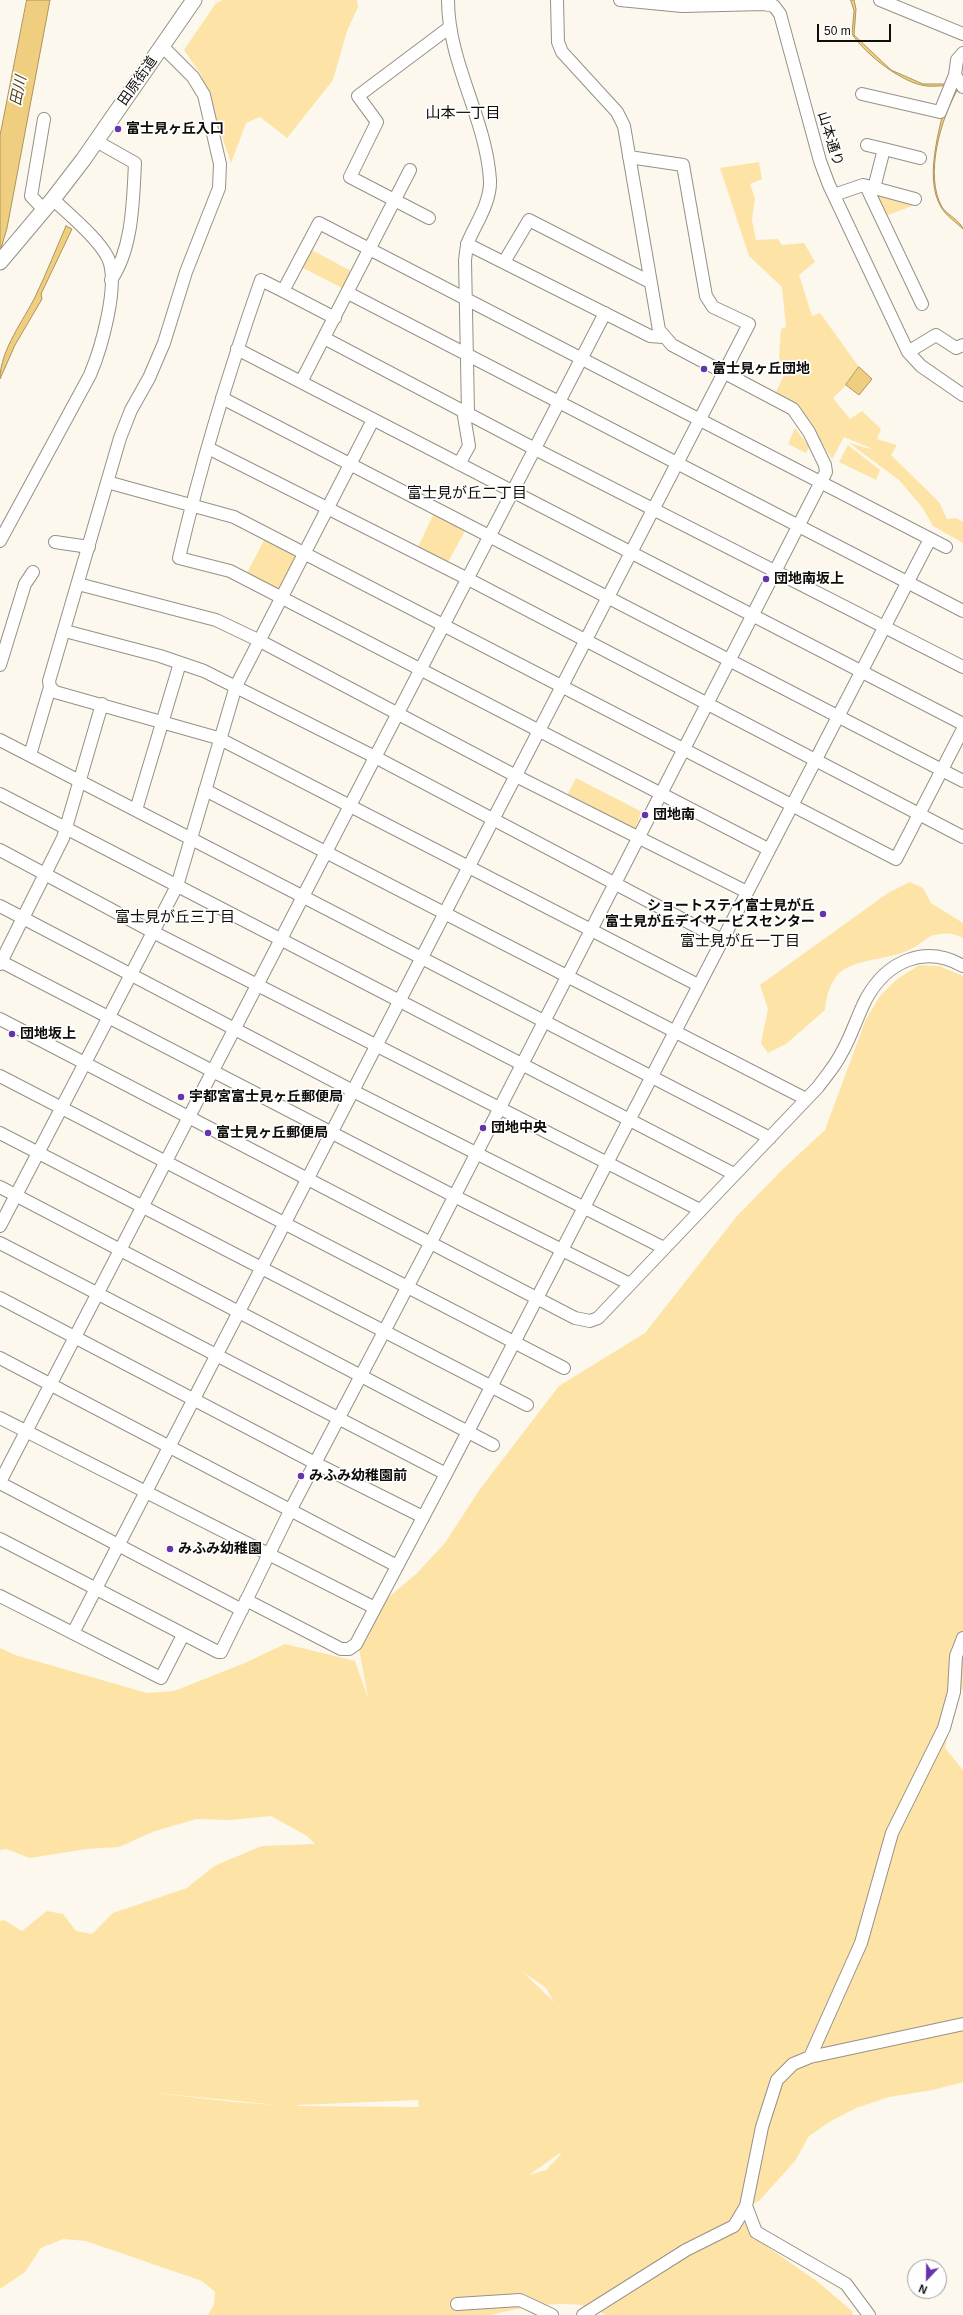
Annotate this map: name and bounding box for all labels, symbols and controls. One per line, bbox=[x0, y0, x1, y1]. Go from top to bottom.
scale bar bbox=[819, 16, 893, 42]
text: 50 m bbox=[824, 24, 851, 38]
street label: 田原街道 bbox=[115, 53, 161, 109]
water label: 田川 bbox=[7, 74, 31, 108]
district label: 山本一丁目 bbox=[426, 105, 500, 123]
street label: 山本通り bbox=[814, 110, 846, 168]
place label: 富士見ヶ丘入口 bbox=[126, 121, 224, 137]
marker: 富士見ヶ丘入口 bbox=[113, 124, 123, 134]
place label: 富士見ヶ丘団地 bbox=[712, 361, 810, 377]
marker: 富士見ヶ丘団地 bbox=[699, 364, 709, 374]
district label: 富士見が丘二丁目 bbox=[407, 485, 527, 503]
place label: 団地南坂上 bbox=[774, 571, 844, 587]
marker: 団地南坂上 bbox=[761, 574, 771, 584]
place label: 団地南 bbox=[653, 807, 695, 823]
marker: 団地南 bbox=[640, 810, 650, 820]
place label: ショートステイ富士見が丘 富士見が丘デイサービスセンター bbox=[605, 898, 815, 930]
district label: 富士見が丘三丁目 bbox=[115, 909, 235, 927]
marker: ショートステイ富士見が丘 富士見が丘デイサービスセンター bbox=[818, 909, 828, 919]
district label: 富士見が丘一丁目 bbox=[680, 933, 800, 951]
place label: 団地坂上 bbox=[20, 1026, 76, 1042]
marker: 団地坂上 bbox=[7, 1029, 17, 1039]
place label: 宇都宮富士見ヶ丘郵便局 bbox=[189, 1089, 343, 1105]
marker: 宇都宮富士見ヶ丘郵便局 bbox=[176, 1092, 186, 1102]
place label: 団地中央 bbox=[491, 1120, 547, 1136]
marker: 団地中央 bbox=[478, 1123, 488, 1133]
place label: 富士見ヶ丘郵便局 bbox=[216, 1125, 328, 1141]
marker: 富士見ヶ丘郵便局 bbox=[203, 1128, 213, 1138]
place label: みふみ幼稚園前 bbox=[309, 1468, 407, 1484]
marker: みふみ幼稚園前 bbox=[296, 1471, 306, 1481]
place label: みふみ幼稚園 bbox=[178, 1541, 262, 1557]
marker: みふみ幼稚園 bbox=[165, 1544, 175, 1554]
north arrow bbox=[907, 2259, 947, 2299]
text: N bbox=[917, 2282, 929, 2296]

